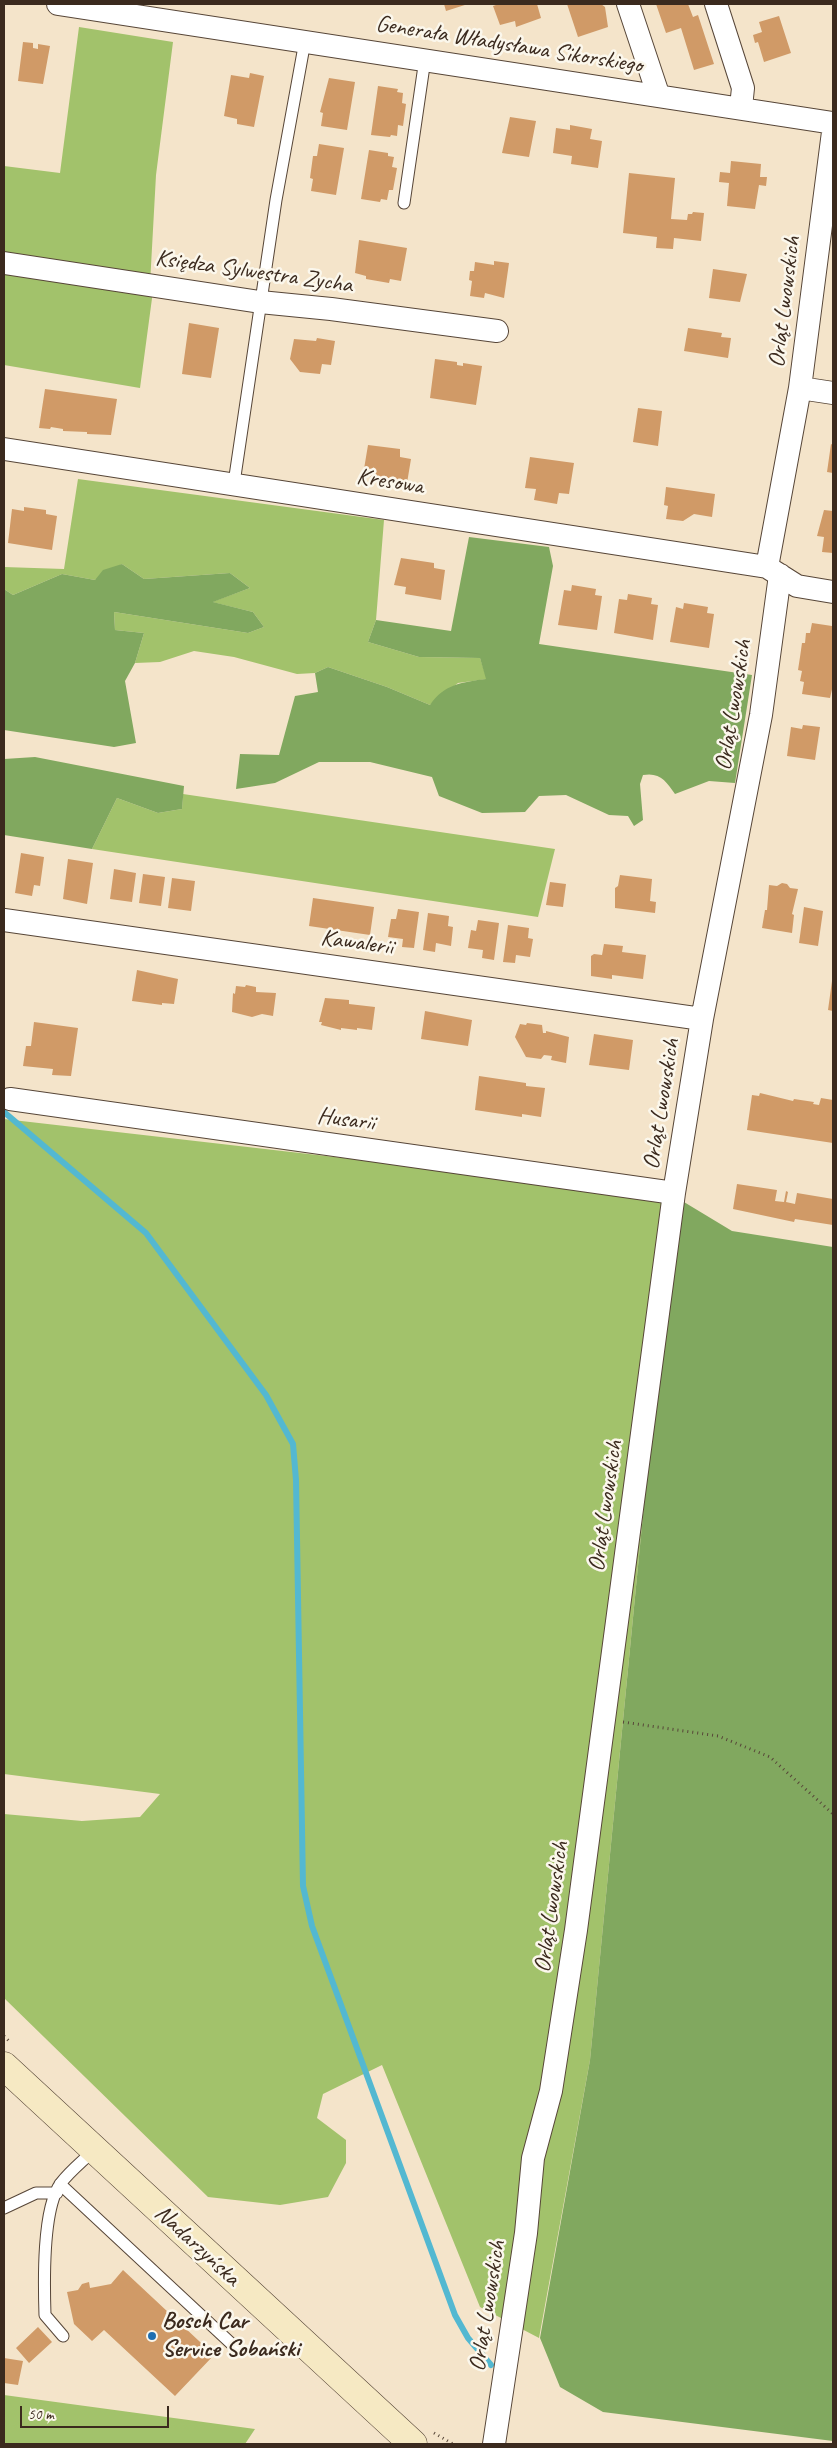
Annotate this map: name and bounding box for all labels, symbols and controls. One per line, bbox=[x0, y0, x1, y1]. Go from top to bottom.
street label: Generała Władysława Sikorskiego bbox=[374, 10, 644, 80]
street label: Orląt Lwowskich bbox=[763, 235, 807, 369]
street label: Księdza Sylwestra Zycha bbox=[154, 244, 354, 300]
street label: Kresowa bbox=[355, 463, 425, 501]
street label: Orląt Lwowskich bbox=[709, 637, 759, 773]
street label: Kawalerii bbox=[319, 924, 395, 962]
street label: Orląt Lwowskich bbox=[637, 1036, 687, 1172]
street label: Husarii bbox=[315, 1102, 377, 1138]
street label: Orląt Lwowskich bbox=[583, 1439, 629, 1573]
street label: Orląt Lwowskich bbox=[529, 1840, 575, 1974]
street label: Nadarzyńska bbox=[148, 2199, 246, 2293]
street label: Orląt Lwowskich bbox=[463, 2238, 513, 2374]
place label: Bosch Car Service Sobański bbox=[162, 2308, 299, 2364]
marker: Bosch Car Service Sobański bbox=[146, 2330, 158, 2342]
scale bar bbox=[22, 2396, 171, 2428]
text: 50 m bbox=[28, 2405, 54, 2424]

